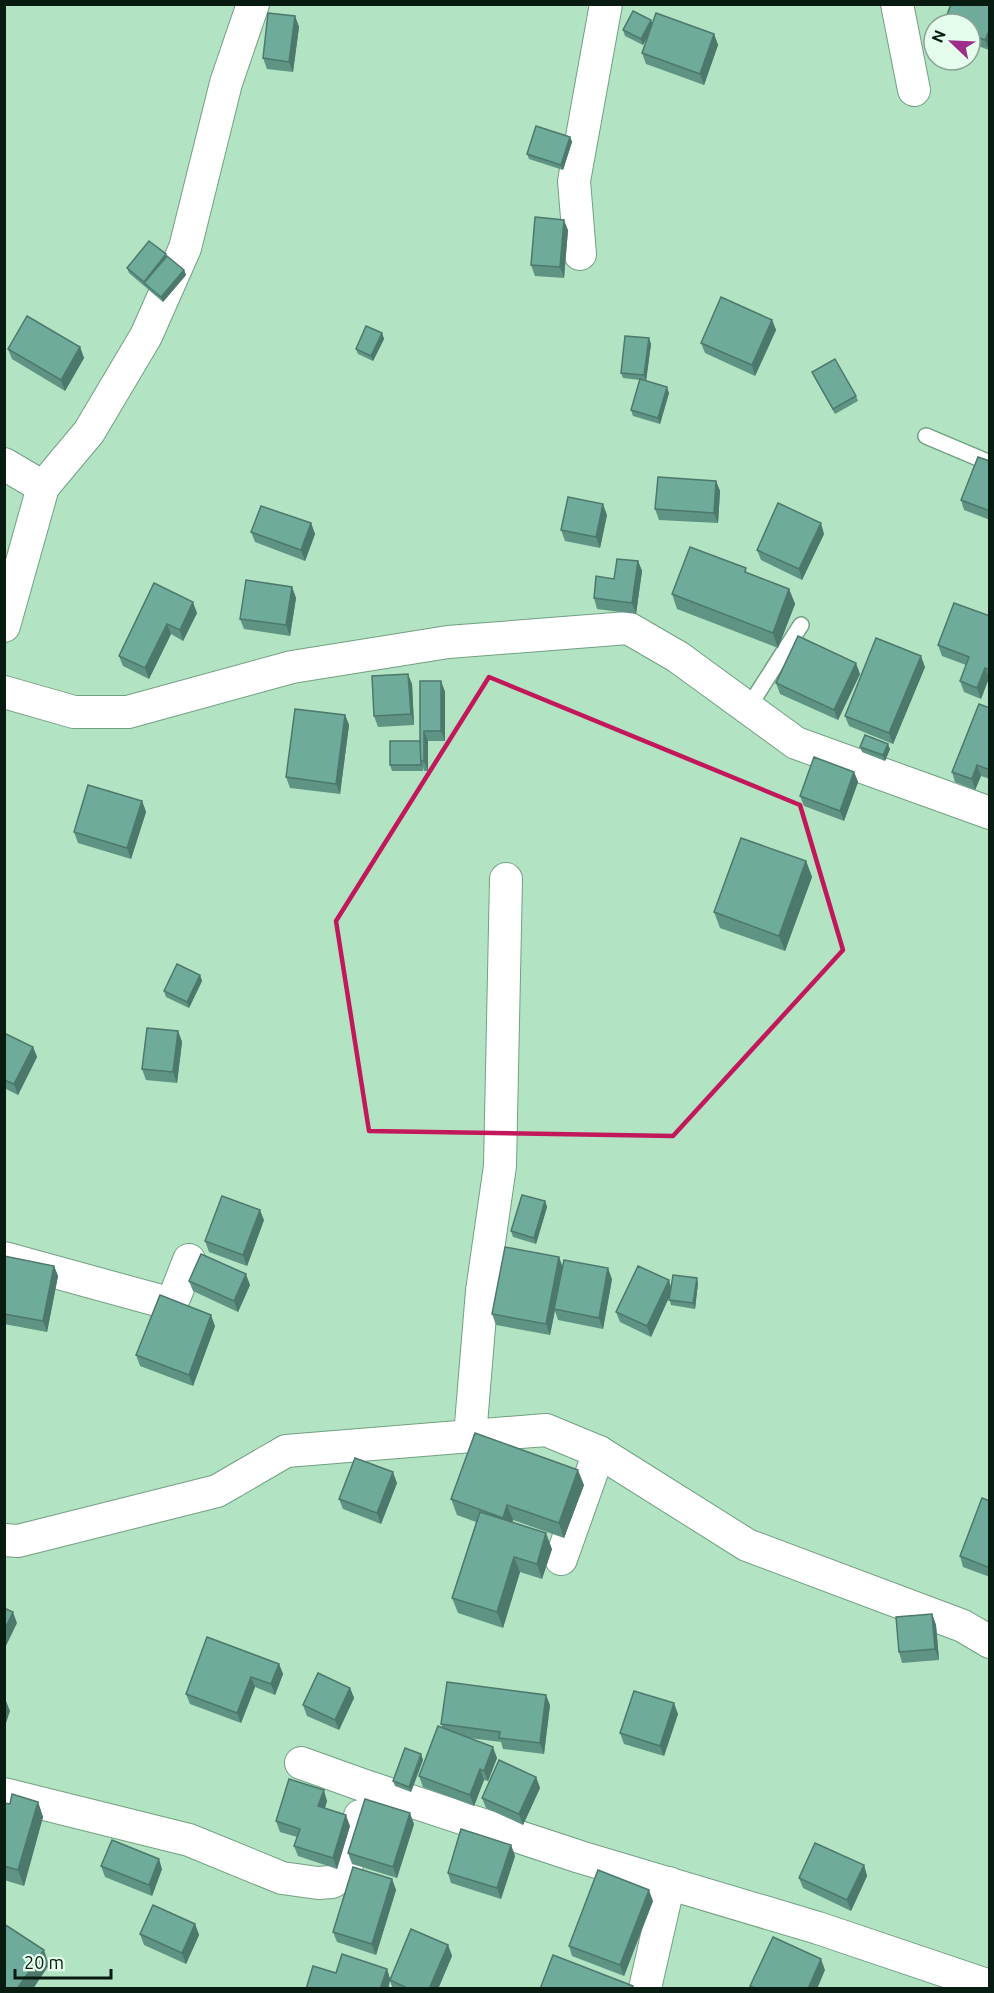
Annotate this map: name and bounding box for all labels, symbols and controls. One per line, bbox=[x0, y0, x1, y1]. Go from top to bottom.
north arrow bbox=[922, 12, 982, 72]
text: N bbox=[928, 27, 949, 45]
scale bar bbox=[15, 1942, 111, 1980]
text: 20 m bbox=[24, 1952, 64, 1972]

